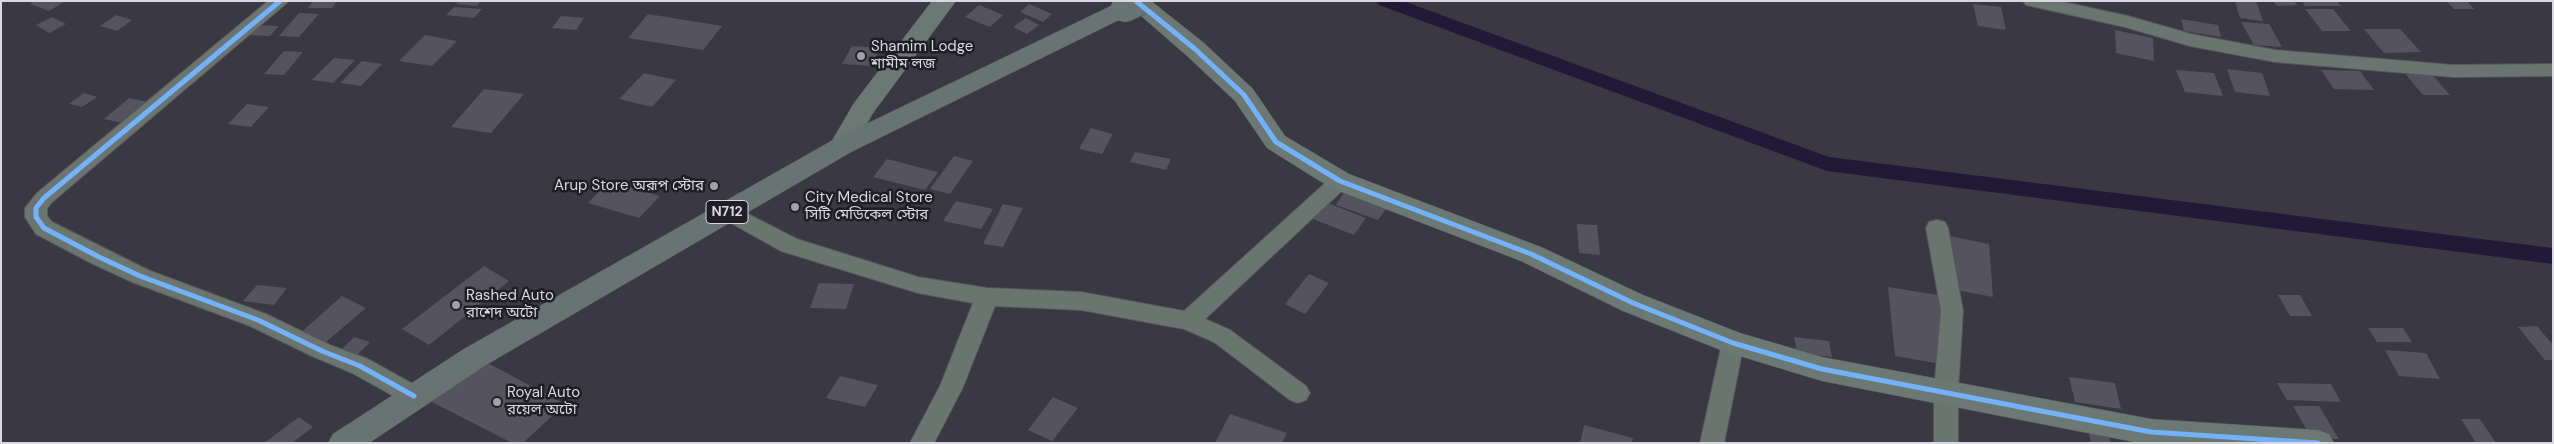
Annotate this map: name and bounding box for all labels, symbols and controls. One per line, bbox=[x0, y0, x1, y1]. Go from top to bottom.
place label: Shamim Lodge শামীম লজ bbox=[871, 38, 973, 73]
marker: Shamim Lodge শামীম লজ bbox=[855, 50, 867, 62]
place label: Arup Store অরূপ স্টোর bbox=[554, 177, 704, 195]
marker: Arup Store অরূপ স্টোর bbox=[708, 180, 720, 192]
place label: City Medical Store সিটি মেডিকেল স্টোর bbox=[805, 189, 933, 224]
road number: N712 bbox=[706, 200, 748, 223]
marker: City Medical Store সিটি মেডিকেল স্টোর bbox=[789, 201, 801, 213]
place label: Rashed Auto রাশেদ অটো bbox=[466, 287, 554, 322]
marker: Rashed Auto রাশেদ অটো bbox=[450, 299, 462, 311]
place label: Royal Auto রয়েল অটো bbox=[507, 384, 580, 419]
marker: Royal Auto রয়েল অটো bbox=[491, 396, 503, 408]

